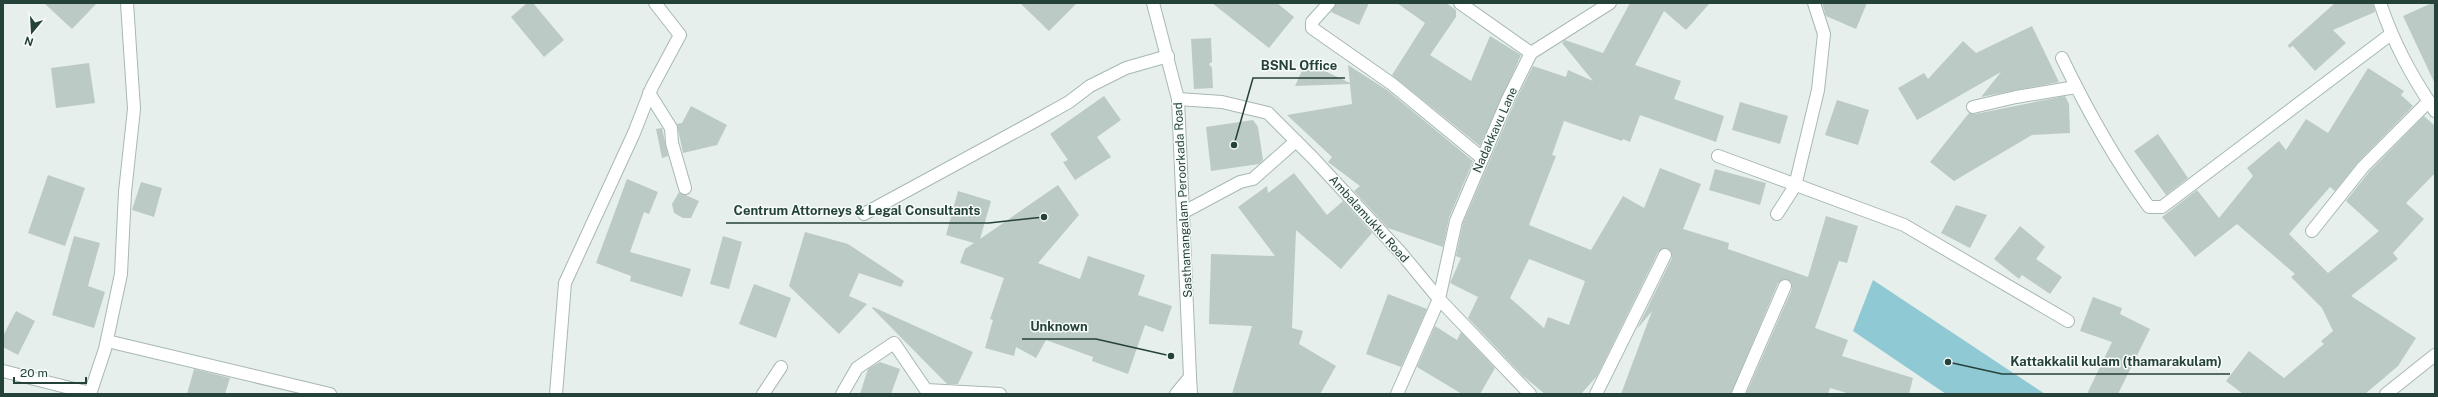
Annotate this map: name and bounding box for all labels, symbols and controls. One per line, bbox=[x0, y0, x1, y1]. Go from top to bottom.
north arrow bbox=[12, 12, 52, 52]
text: N bbox=[23, 34, 35, 49]
callout: BSNL Office bbox=[1253, 53, 1345, 78]
text: BSNL Office bbox=[1261, 58, 1337, 73]
street label: Nadakkavu Lane bbox=[1470, 85, 1520, 175]
street label: Sasthamangalam Peroorkada Road bbox=[1171, 102, 1195, 298]
street label: Ambalamukku Road bbox=[1326, 173, 1412, 265]
callout: Centrum Attorneys & Legal Consultants bbox=[726, 198, 989, 223]
text: Centrum Attorneys & Legal Consultants bbox=[734, 203, 981, 218]
callout: Unknown bbox=[1022, 314, 1096, 339]
text: Unknown bbox=[1030, 319, 1088, 334]
callout: Kattakkalil kulam (thamarakulam) bbox=[2002, 349, 2230, 374]
text: Kattakkalil kulam (thamarakulam) bbox=[2010, 354, 2222, 369]
scale bar bbox=[14, 359, 86, 385]
text: 20 m bbox=[20, 366, 48, 380]

